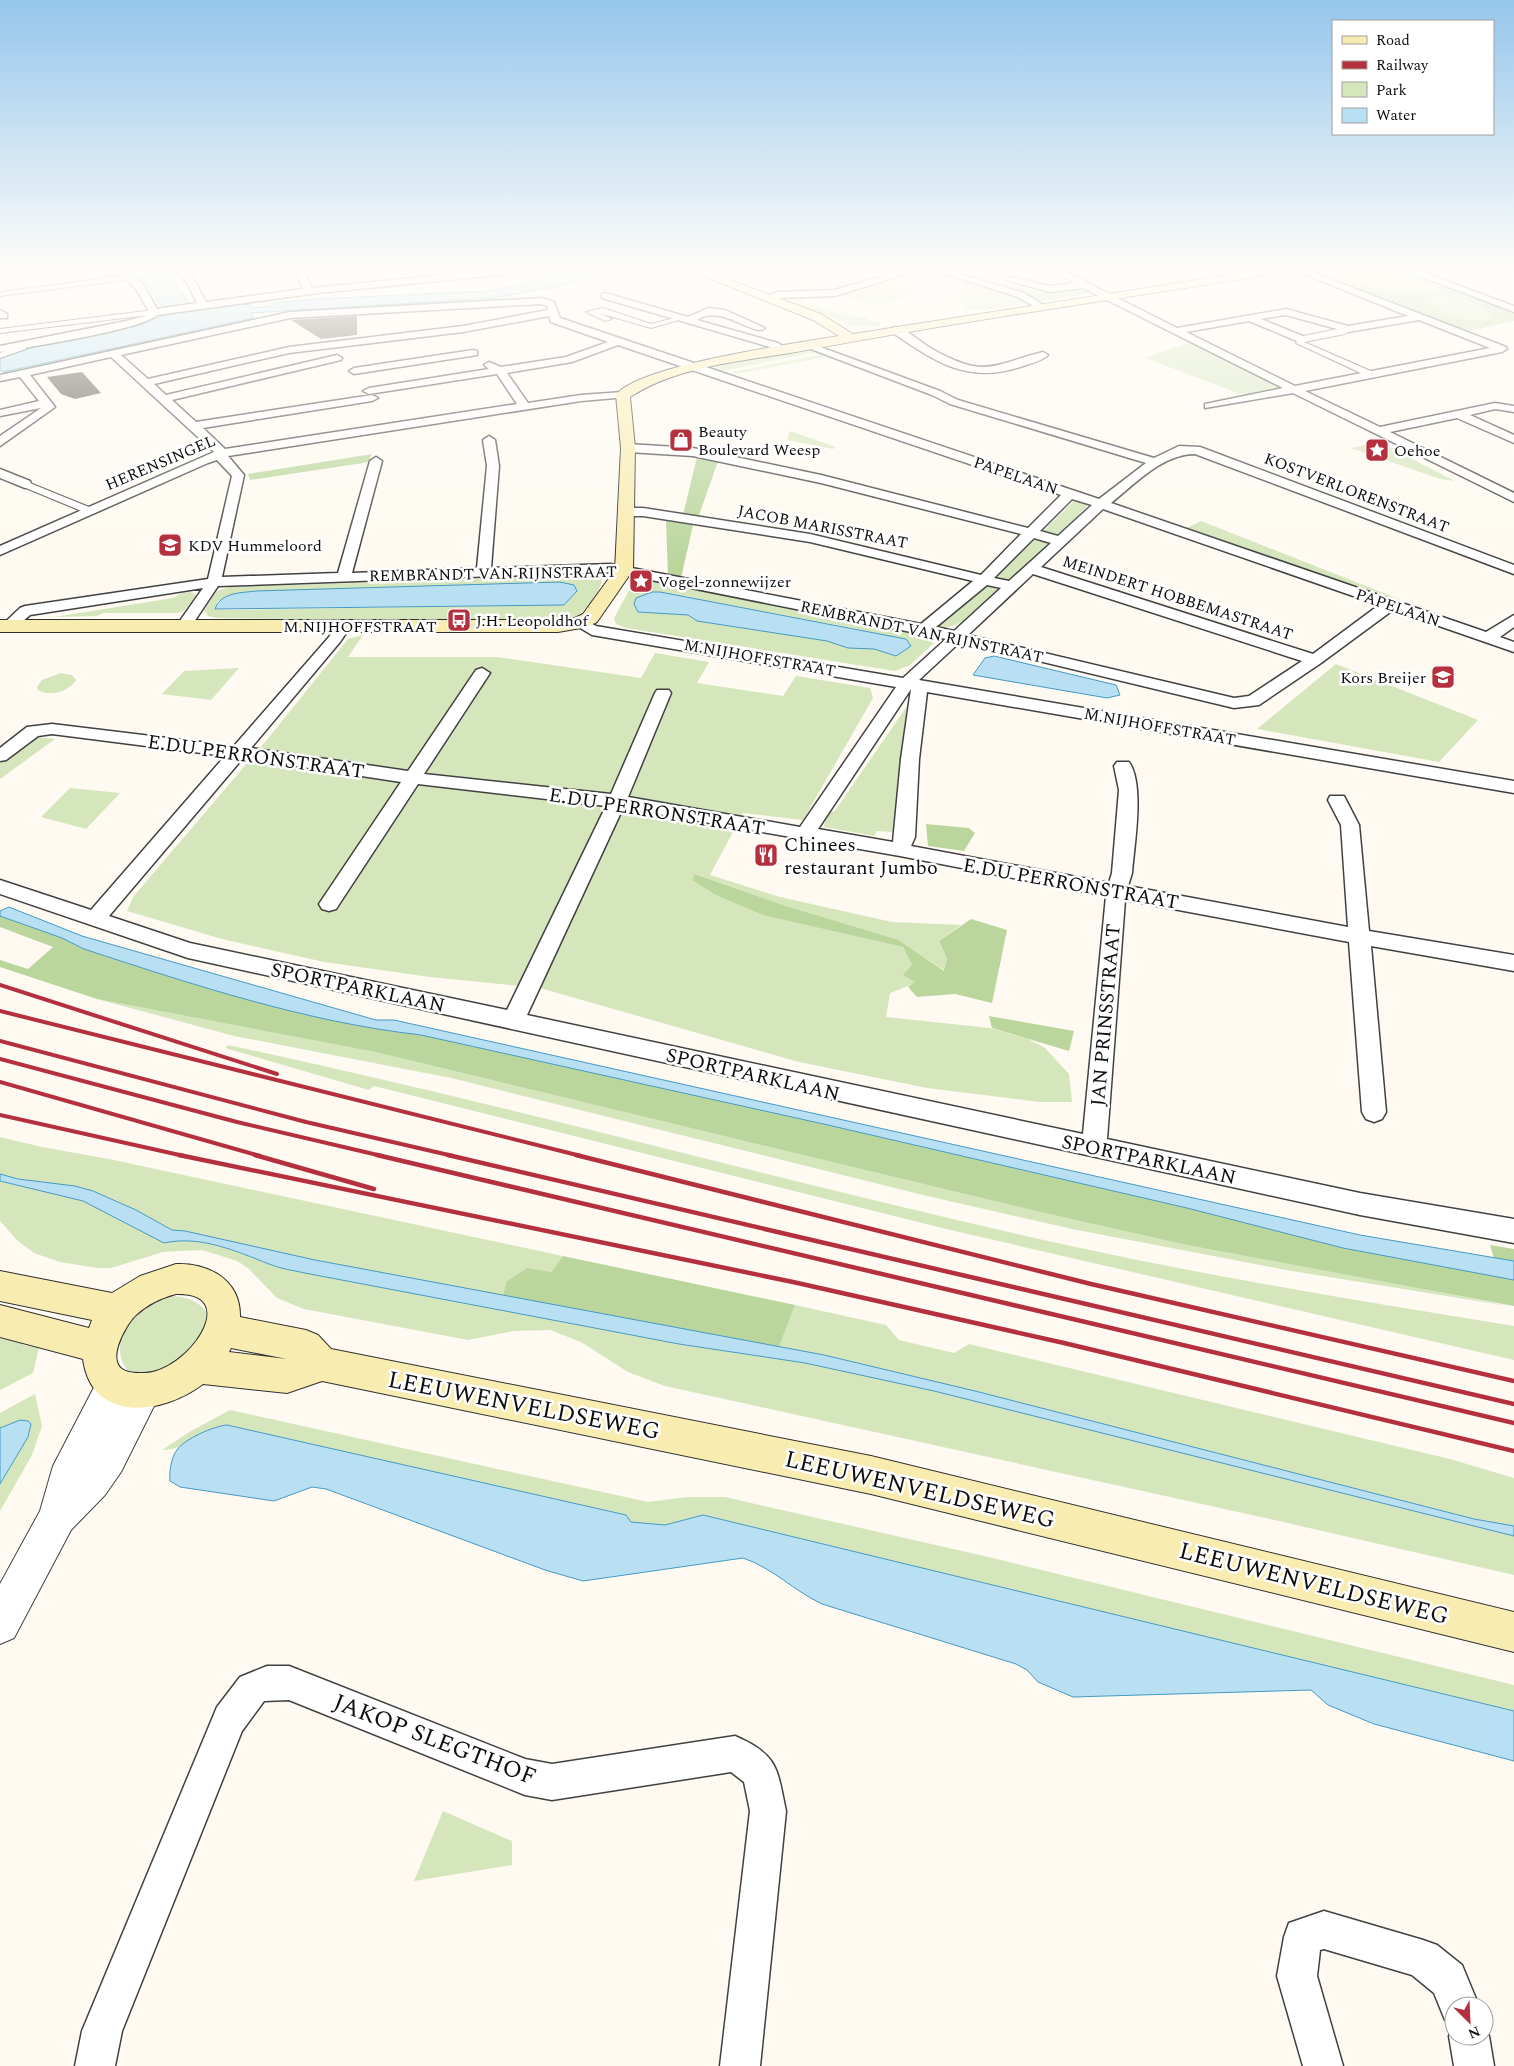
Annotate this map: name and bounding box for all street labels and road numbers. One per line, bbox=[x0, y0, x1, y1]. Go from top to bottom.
street label: HERENSINGEL bbox=[102, 429, 219, 497]
street label: KOSTVERLORENSTRAAT bbox=[1261, 447, 1453, 539]
street label: PAPELAAN bbox=[970, 450, 1061, 502]
street label: JACOB MARISSTRAAT bbox=[736, 499, 910, 555]
street label: MEINDERT HOBBEMASTRAAT bbox=[1059, 549, 1296, 647]
street label: REMBRANDT VAN RIJNSTRAAT bbox=[369, 560, 617, 588]
street label: PAPELAAN bbox=[1352, 582, 1443, 634]
street label: REMBRANDT VAN RIJNSTRAAT bbox=[798, 594, 1046, 670]
street label: M.NIJHOFFSTRAAT bbox=[283, 615, 437, 639]
street label: M.NIJHOFFSTRAAT bbox=[682, 633, 838, 683]
street label: M.NIJHOFFSTRAAT bbox=[1082, 702, 1238, 752]
street label: E.DU PERRONSTRAAT bbox=[145, 727, 366, 787]
street label: E.DU PERRONSTRAAT bbox=[546, 780, 767, 844]
street label: E.DU PERRONSTRAAT bbox=[961, 850, 1181, 918]
street label: JAN PRINSSTRAAT bbox=[1083, 923, 1129, 1108]
street label: SPORTPARKLAAN bbox=[268, 955, 448, 1021]
street label: SPORTPARKLAAN bbox=[663, 1040, 843, 1110]
street label: SPORTPARKLAAN bbox=[1059, 1127, 1239, 1193]
street label: LEEUWENVELDSEWEG bbox=[385, 1362, 663, 1450]
street label: LEEUWENVELDSEWEG bbox=[781, 1441, 1059, 1539]
street label: LEEUWENVELDSEWEG bbox=[1175, 1533, 1452, 1635]
street label: JAKOP SLEGTHOF bbox=[328, 1685, 541, 1795]

